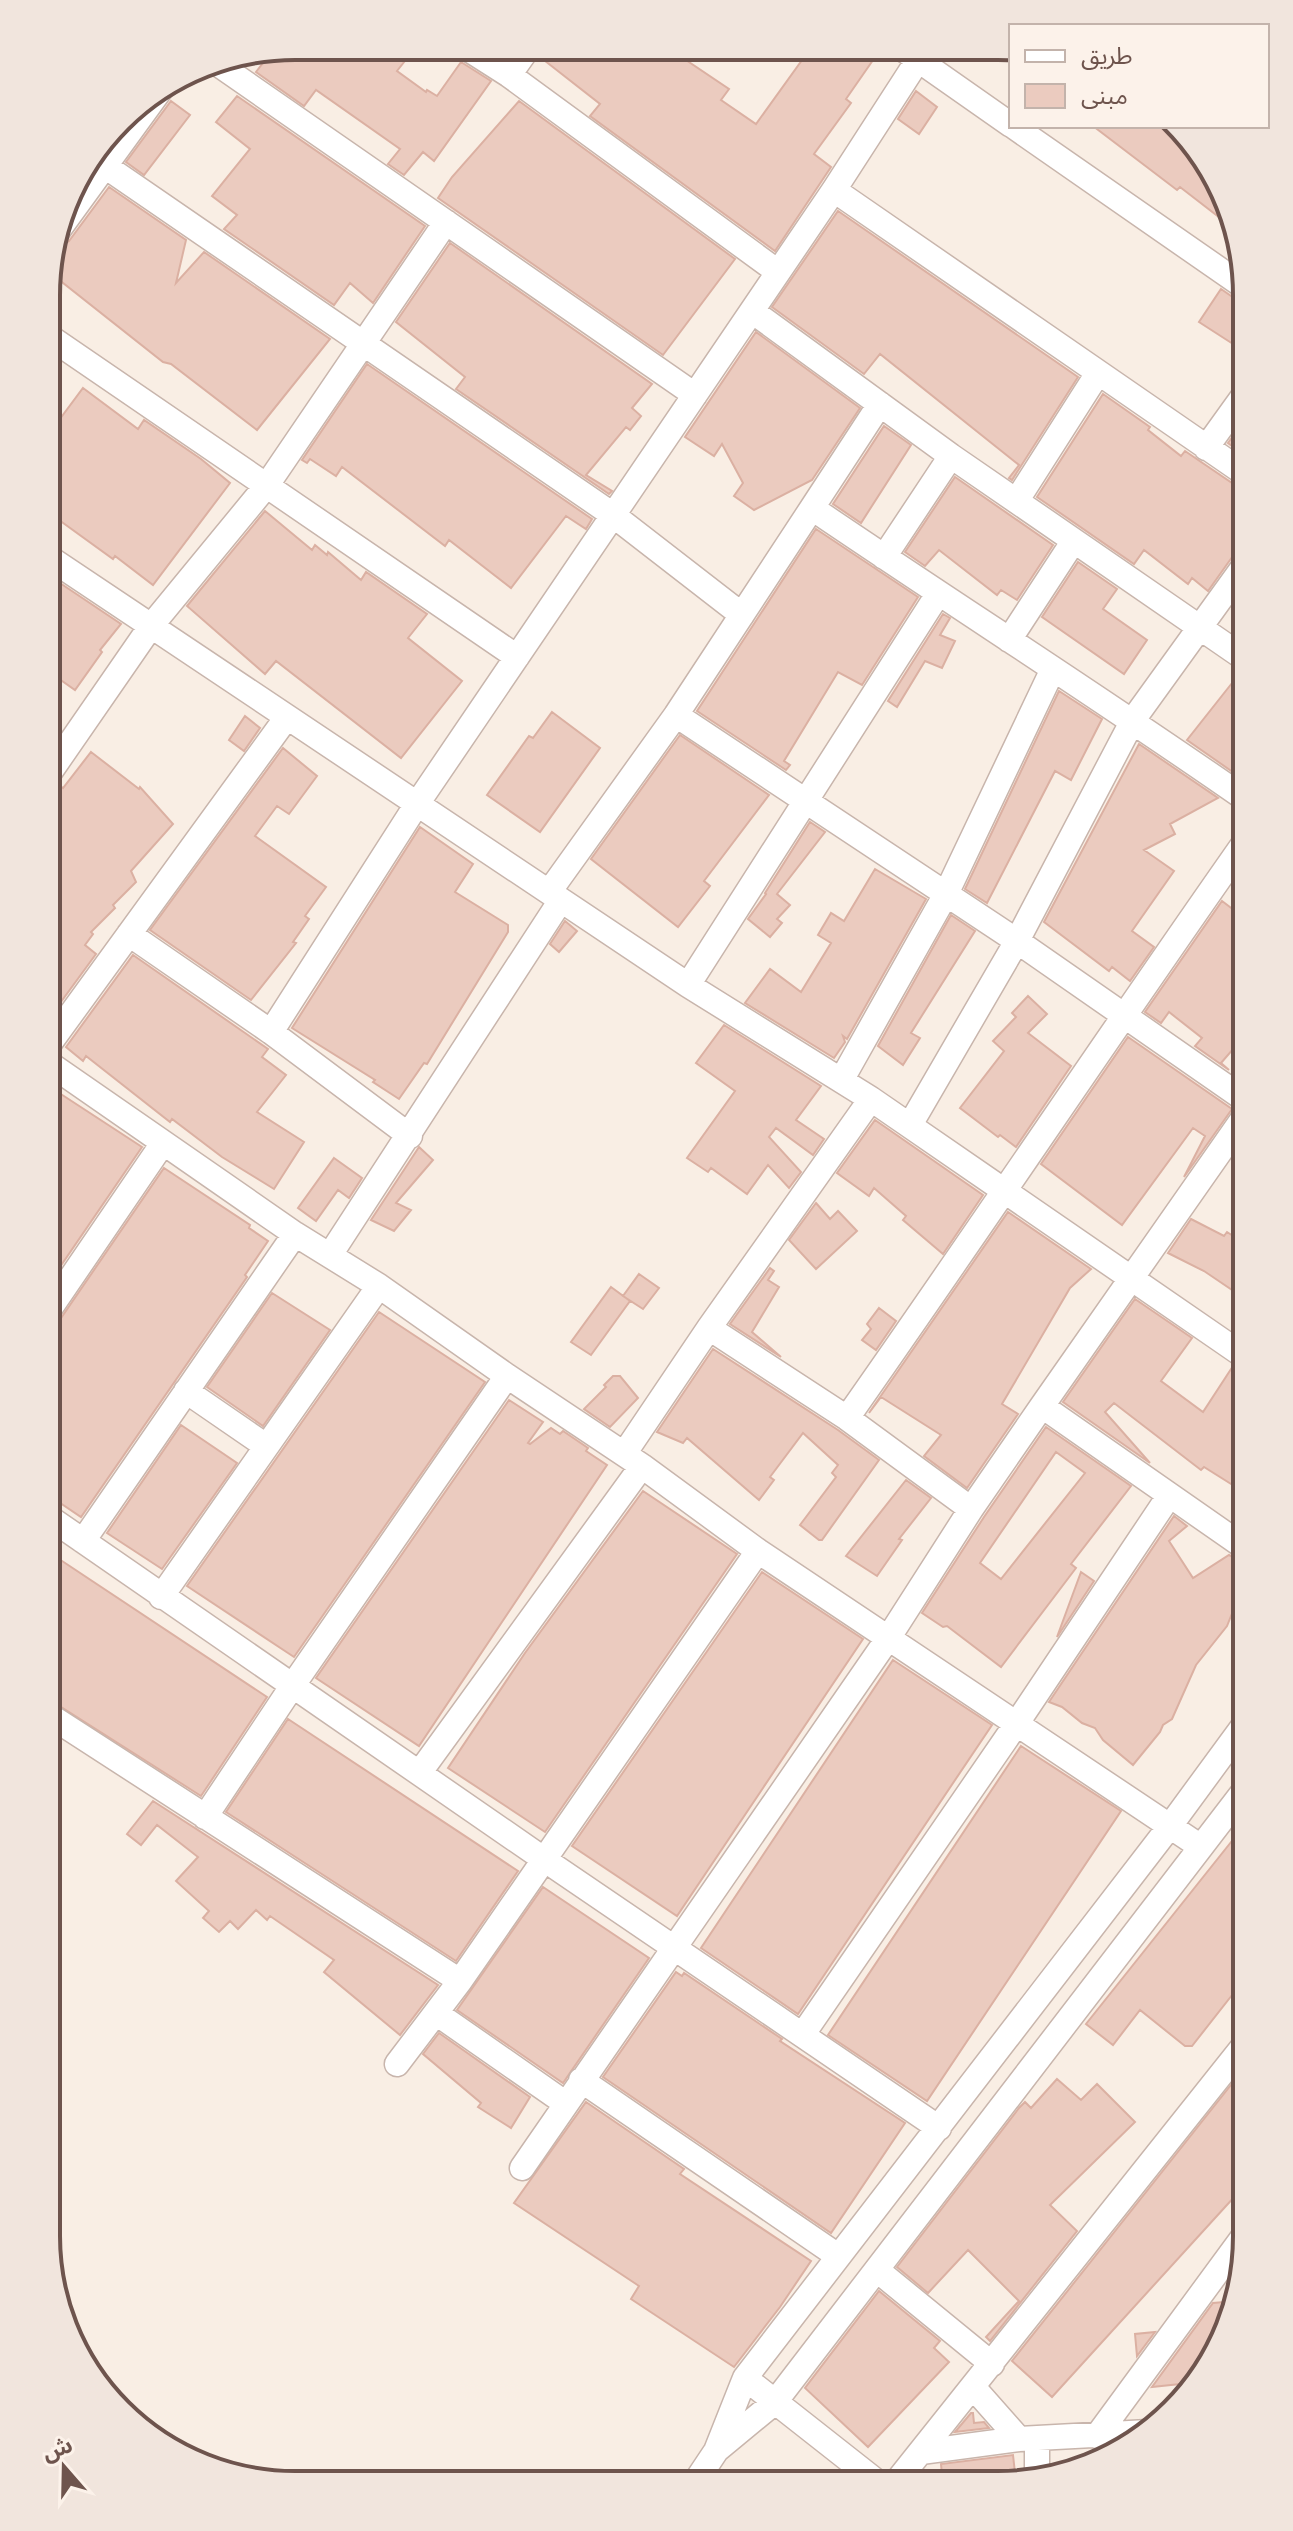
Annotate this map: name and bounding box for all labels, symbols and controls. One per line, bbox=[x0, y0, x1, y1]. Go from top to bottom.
legend bbox=[1009, 24, 1269, 128]
text: طريق bbox=[1081, 40, 1133, 71]
text: مبنى bbox=[1081, 80, 1128, 111]
north arrow bbox=[24, 2427, 104, 2507]
text: ش bbox=[38, 2430, 76, 2467]

